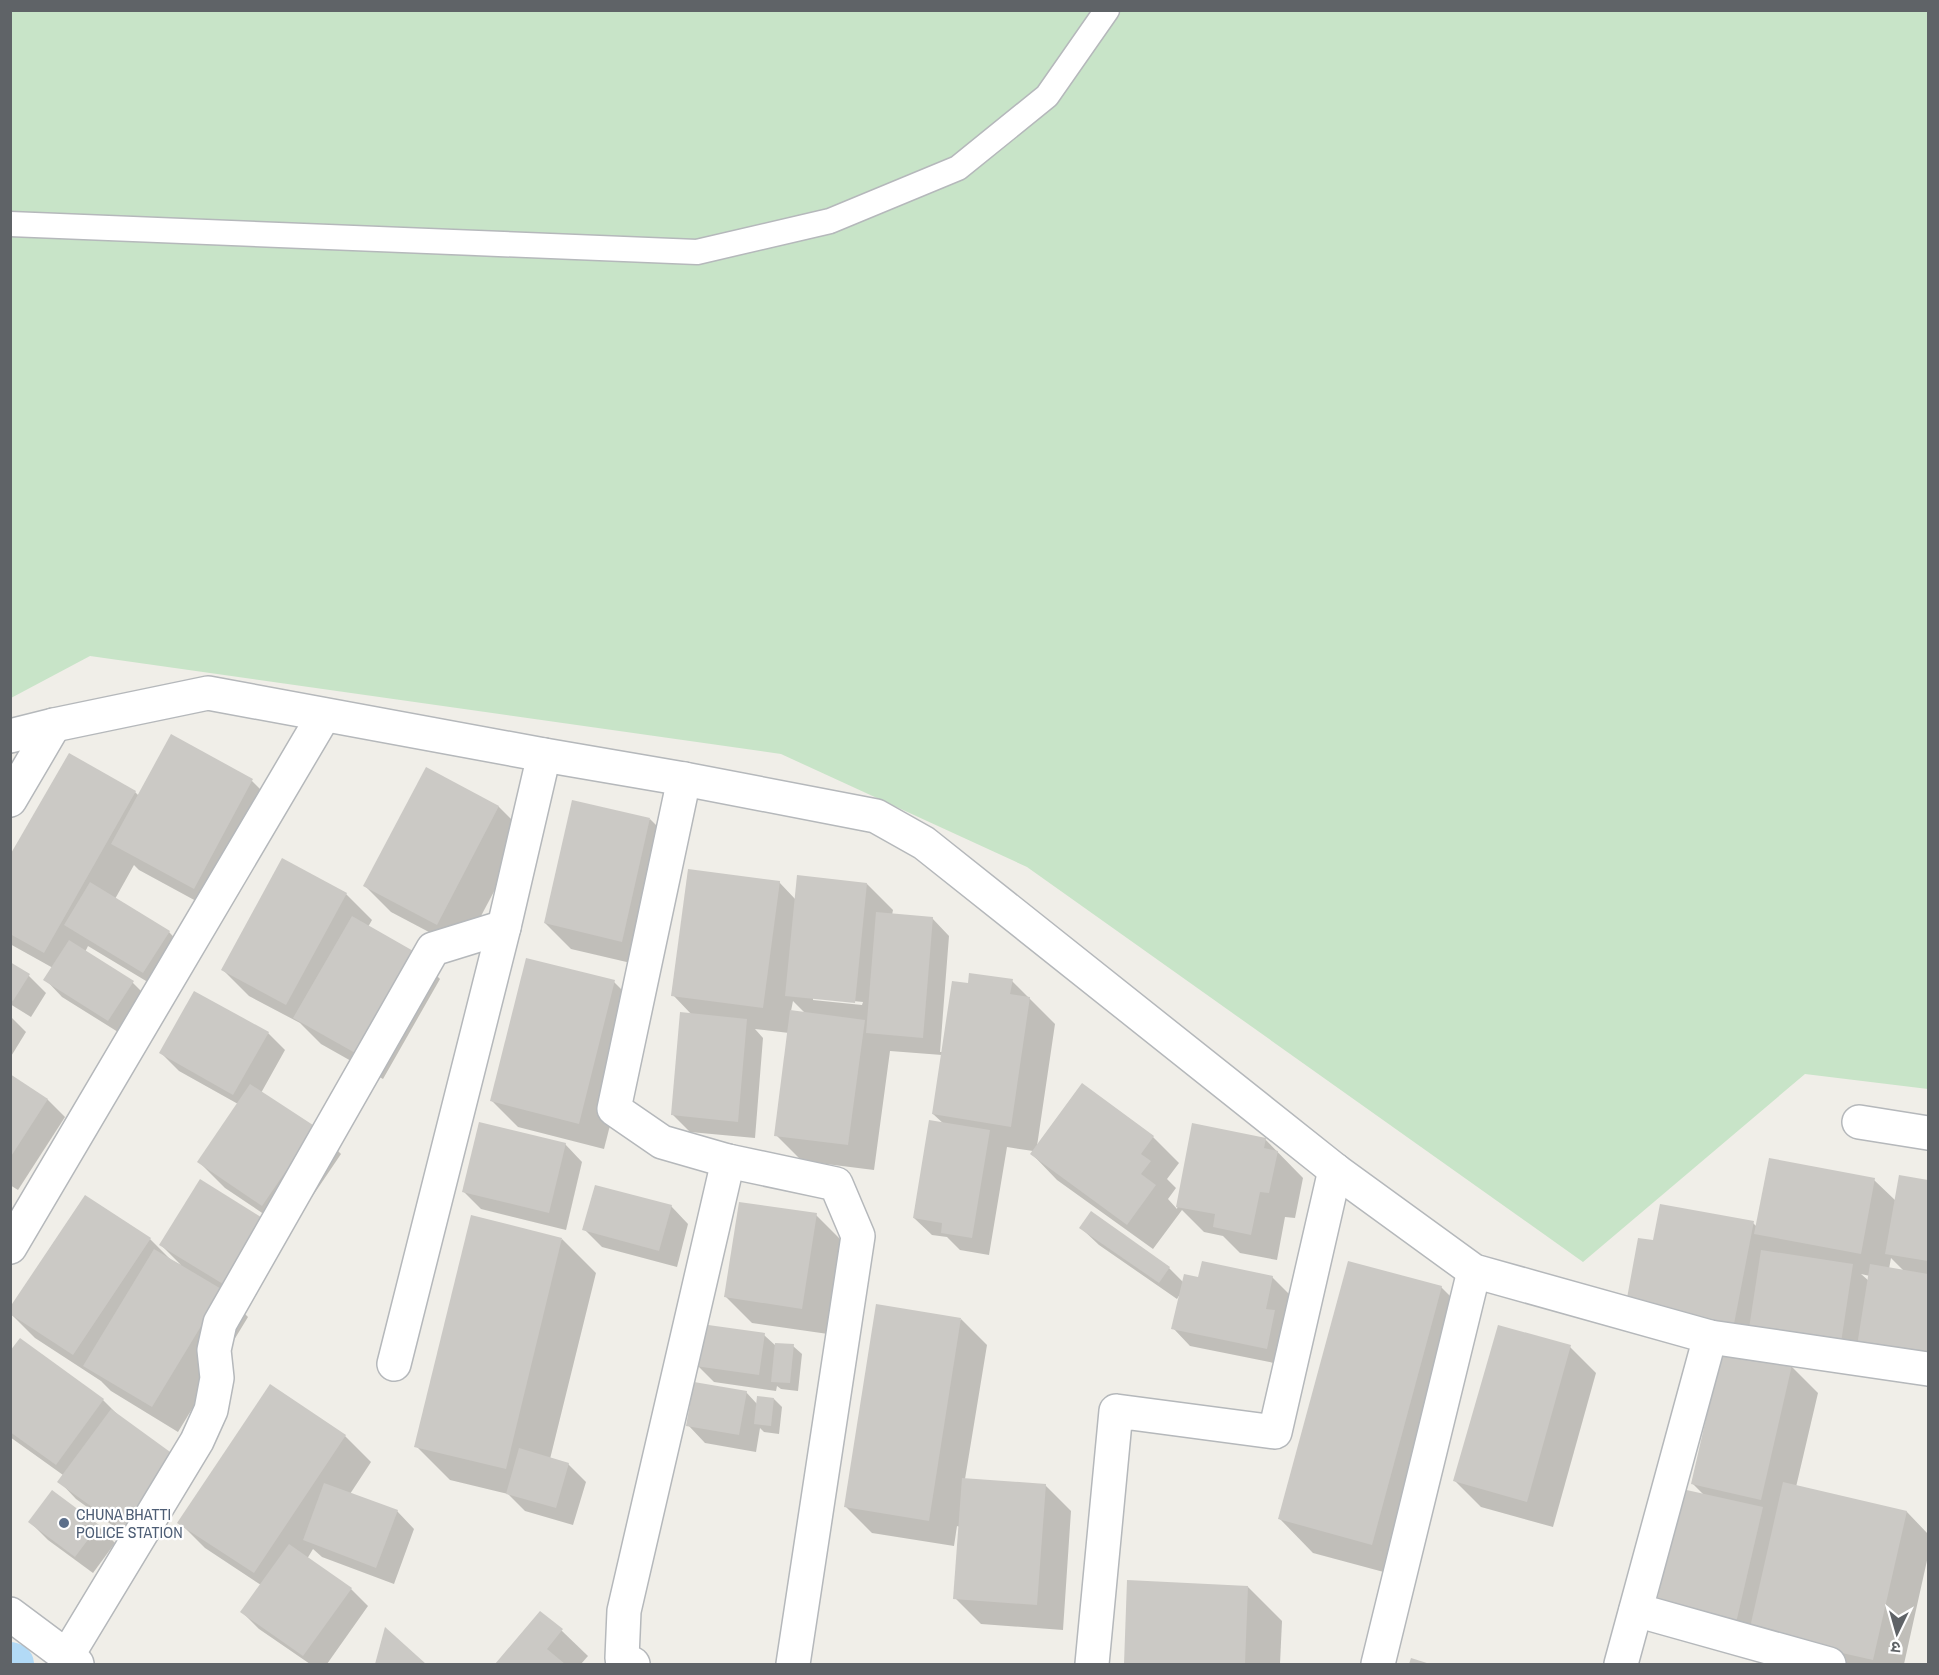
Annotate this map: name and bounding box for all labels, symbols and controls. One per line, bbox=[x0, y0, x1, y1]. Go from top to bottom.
place label: CHUNA BHATTI POLICE STATION bbox=[76, 1503, 183, 1543]
marker: CHUNA BHATTI POLICE STATION bbox=[57, 1516, 71, 1530]
north arrow bbox=[1867, 1603, 1927, 1663]
text: उ bbox=[1889, 1637, 1901, 1659]

